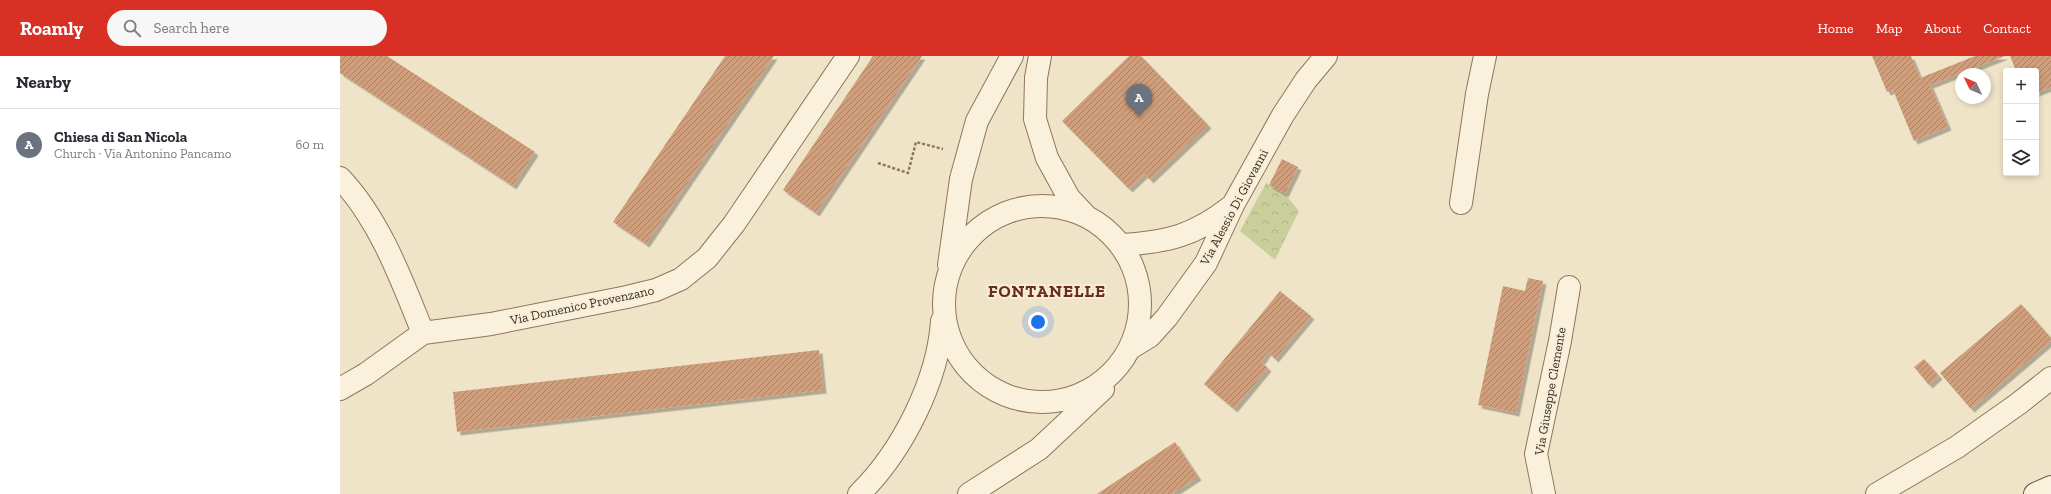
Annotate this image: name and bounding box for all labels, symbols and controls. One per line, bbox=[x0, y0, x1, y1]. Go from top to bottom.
search box bbox=[107, 10, 387, 46]
text: Roamly bbox=[20, 17, 83, 40]
icon: search bbox=[121, 17, 143, 39]
text: Search here bbox=[153, 19, 229, 37]
text: Home bbox=[1818, 20, 1854, 37]
text: Map bbox=[1876, 20, 1902, 37]
text: About bbox=[1924, 20, 1961, 37]
text: Contact bbox=[1983, 20, 2031, 37]
north arrow bbox=[1955, 68, 1991, 104]
map controls bbox=[2003, 68, 2039, 176]
button: + bbox=[2003, 68, 2039, 104]
text: Nearby bbox=[16, 72, 71, 92]
pin: A bbox=[1126, 84, 1152, 117]
button: − bbox=[2003, 104, 2039, 140]
text: Chiesa di San Nicola bbox=[54, 128, 187, 146]
text: A bbox=[25, 137, 33, 152]
text: 60 m bbox=[295, 137, 324, 152]
button: layers bbox=[2003, 140, 2039, 176]
text: Church · Via Antonino Pancamo bbox=[54, 146, 231, 161]
street label: Via Alessio Di Giovanni bbox=[1196, 146, 1271, 269]
district label: FONTANELLE bbox=[988, 281, 1106, 301]
street label: Via Domenico Provenzano bbox=[508, 282, 656, 328]
your location bbox=[1028, 312, 1048, 332]
street label: Via Giuseppe Clemente bbox=[1531, 326, 1569, 457]

